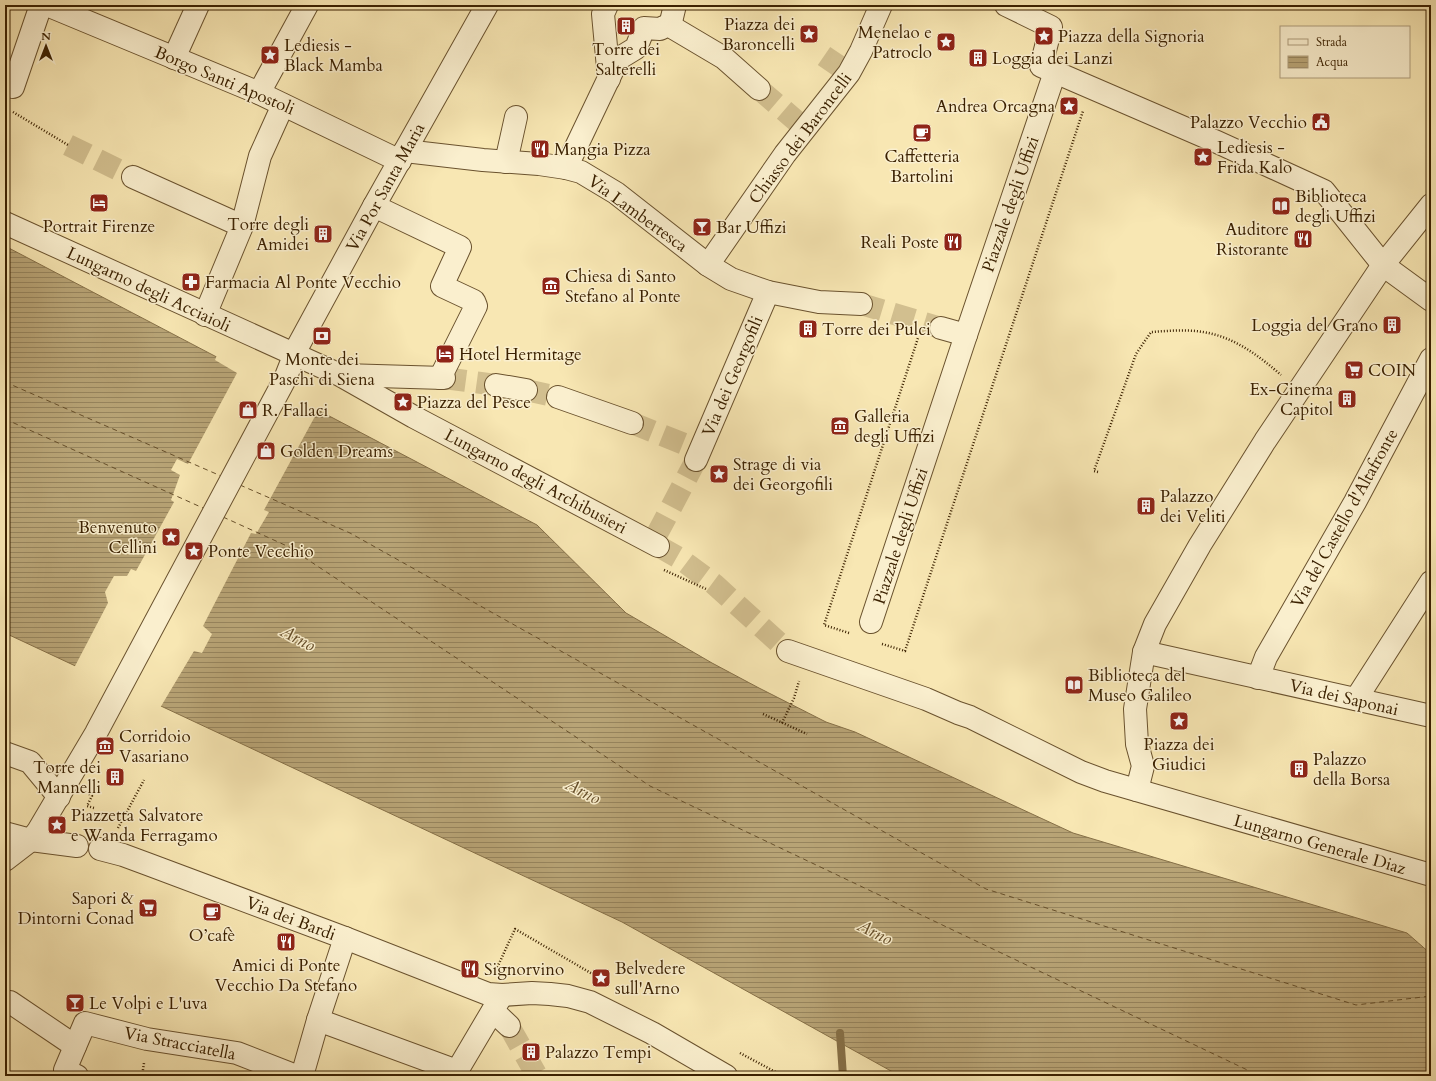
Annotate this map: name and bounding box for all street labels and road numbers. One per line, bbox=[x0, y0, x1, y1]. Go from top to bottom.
street label: Borgo Santi Apostoli bbox=[151, 41, 299, 120]
street label: Chiasso dei Baroncelli bbox=[744, 68, 857, 209]
street label: Via Por Santa Maria bbox=[341, 118, 431, 256]
street label: Piazzale degli Uffizi bbox=[976, 133, 1045, 275]
street label: Via Lambertesca bbox=[583, 169, 693, 258]
street label: Lungarno degli Acciaioli bbox=[63, 241, 235, 338]
street label: Via dei Georgofili bbox=[697, 312, 768, 440]
street label: Lungarno degli Archibusieri bbox=[441, 424, 631, 539]
street label: Via del Castello d'Altafronte bbox=[1285, 424, 1403, 612]
street label: Piazzale degli Uffizi bbox=[868, 465, 933, 607]
street label: Via dei Saponai bbox=[1287, 674, 1401, 721]
street label: Lungarno Generale Diaz bbox=[1231, 809, 1409, 880]
street label: Via dei Bardi bbox=[243, 891, 339, 946]
street label: Via Stracciatella bbox=[122, 1021, 238, 1066]

